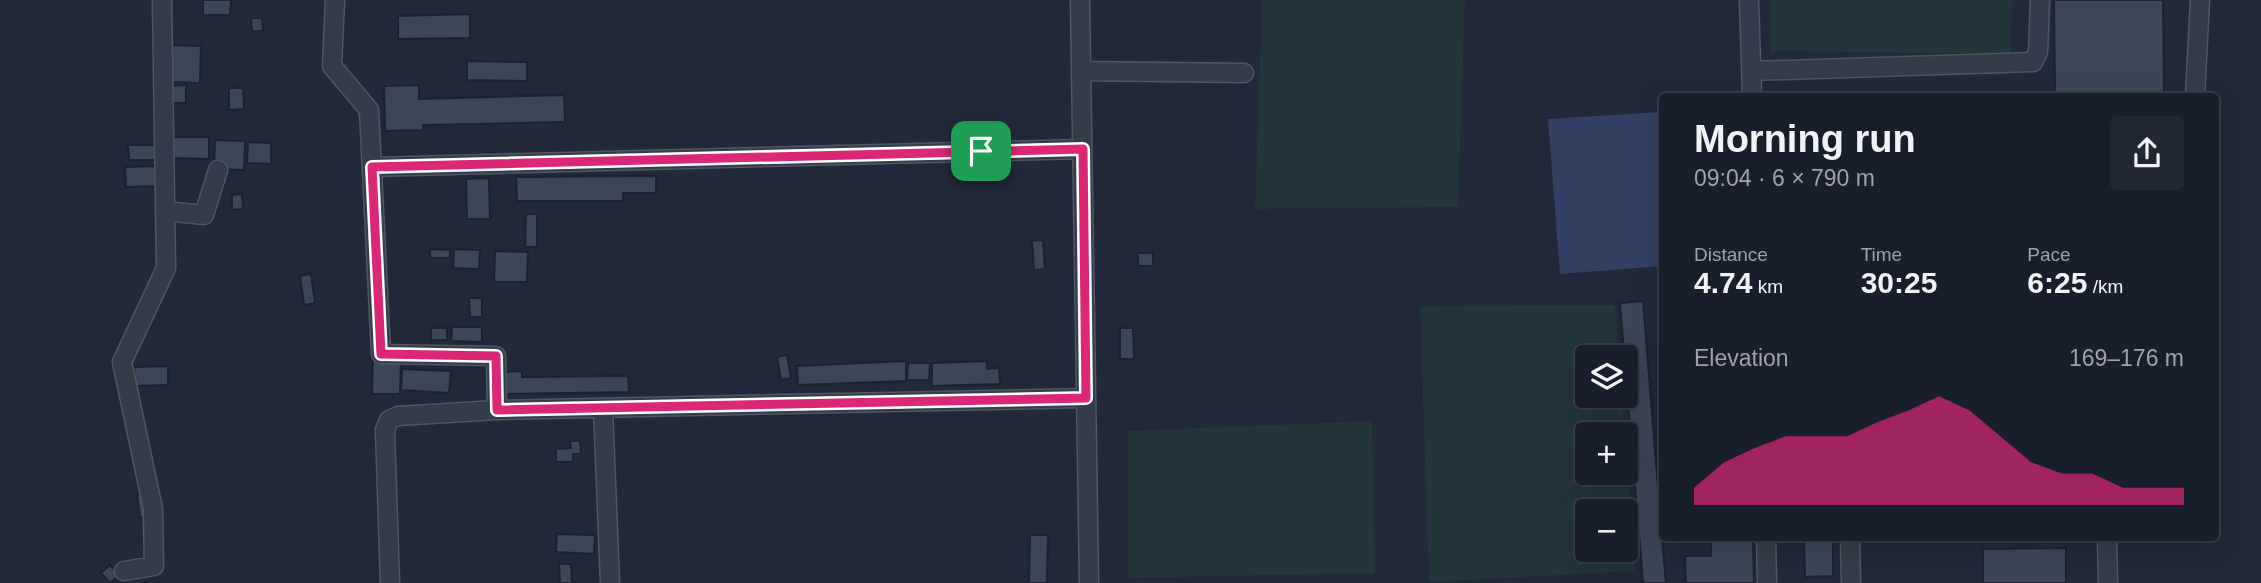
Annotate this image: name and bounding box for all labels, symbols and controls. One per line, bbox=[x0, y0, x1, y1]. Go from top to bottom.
button: share bbox=[2110, 116, 2184, 190]
text: Morning run bbox=[1694, 118, 1916, 160]
pin bbox=[951, 121, 1011, 181]
icon: arrive bbox=[962, 132, 1000, 170]
text: 09:04 · 6 × 790 m bbox=[1694, 165, 1875, 191]
text: Distance bbox=[1694, 244, 1768, 265]
text: Time bbox=[1861, 244, 1902, 265]
text: Pace bbox=[2027, 244, 2071, 265]
text: 4.74 bbox=[1694, 266, 1752, 299]
text: 30:25 bbox=[1861, 266, 1937, 299]
text: 6:25 bbox=[2027, 266, 2087, 299]
text: km bbox=[1752, 276, 1783, 297]
text: /km bbox=[2087, 276, 2123, 297]
map controls bbox=[1575, 345, 1638, 562]
button: layers bbox=[1575, 345, 1638, 408]
text: Elevation bbox=[1694, 345, 1789, 371]
text: 169–176 m bbox=[2069, 345, 2184, 371]
button: + bbox=[1575, 422, 1638, 485]
button: − bbox=[1575, 499, 1638, 562]

